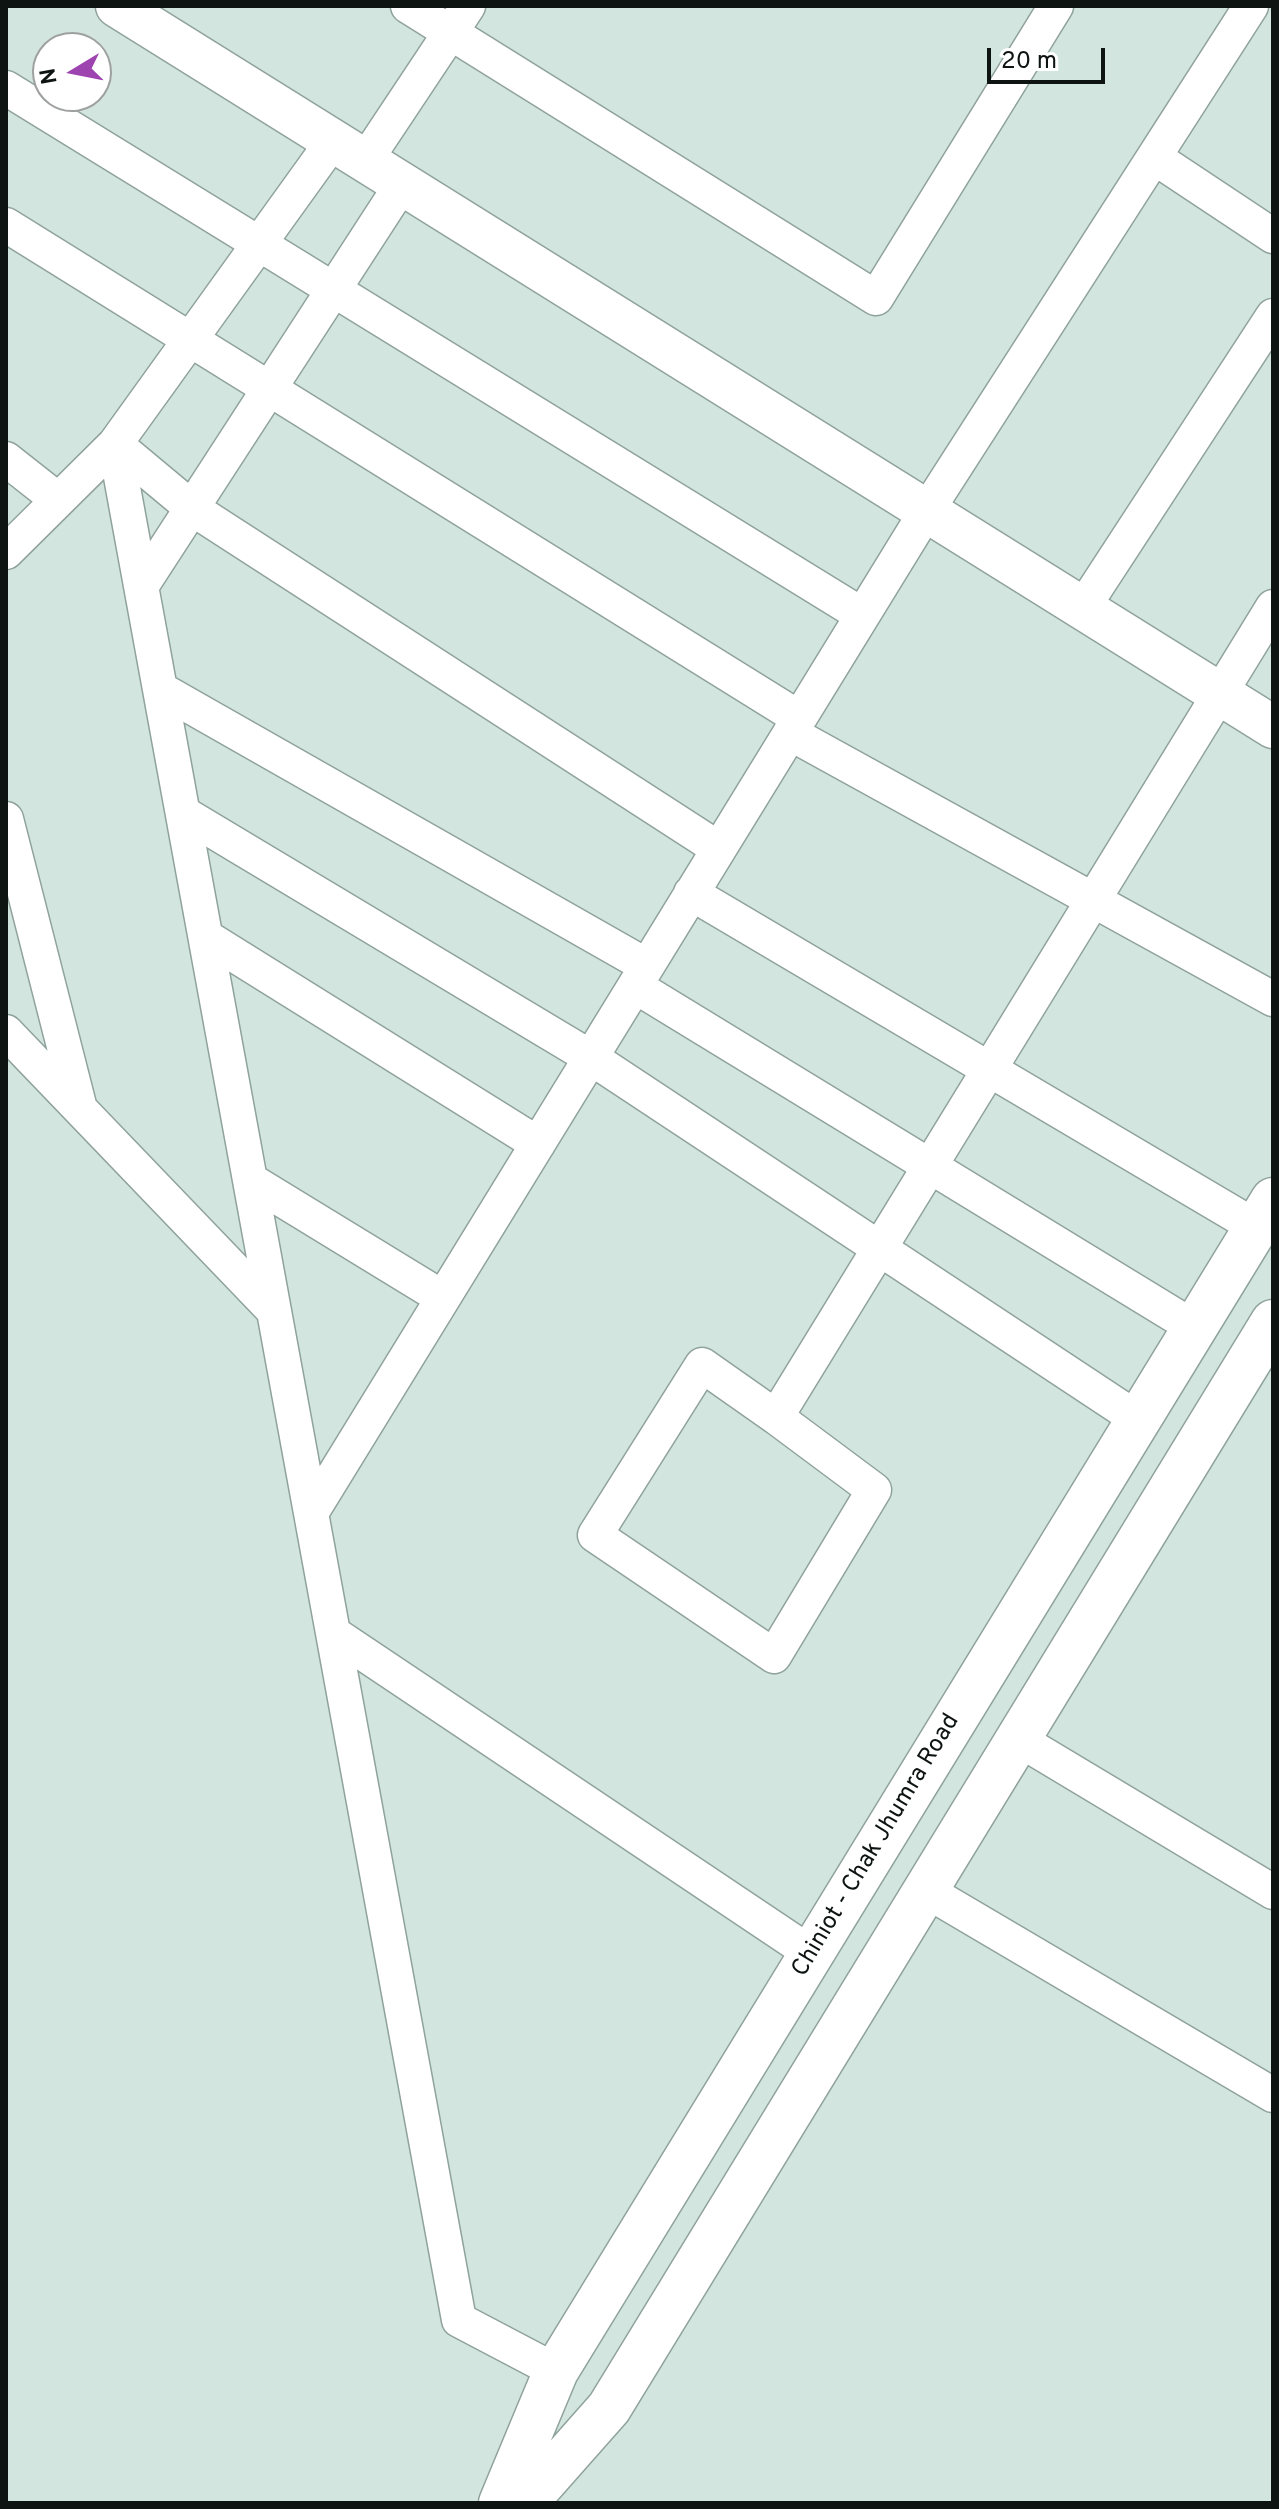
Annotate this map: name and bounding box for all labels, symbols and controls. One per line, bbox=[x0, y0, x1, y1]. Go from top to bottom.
north arrow bbox=[32, 32, 112, 112]
scale bar bbox=[991, 32, 1109, 82]
text: 20 m bbox=[1001, 47, 1057, 77]
text: N bbox=[35, 66, 65, 86]
street label: Chiniot - Chak Jhumra Road bbox=[787, 1709, 967, 1983]

